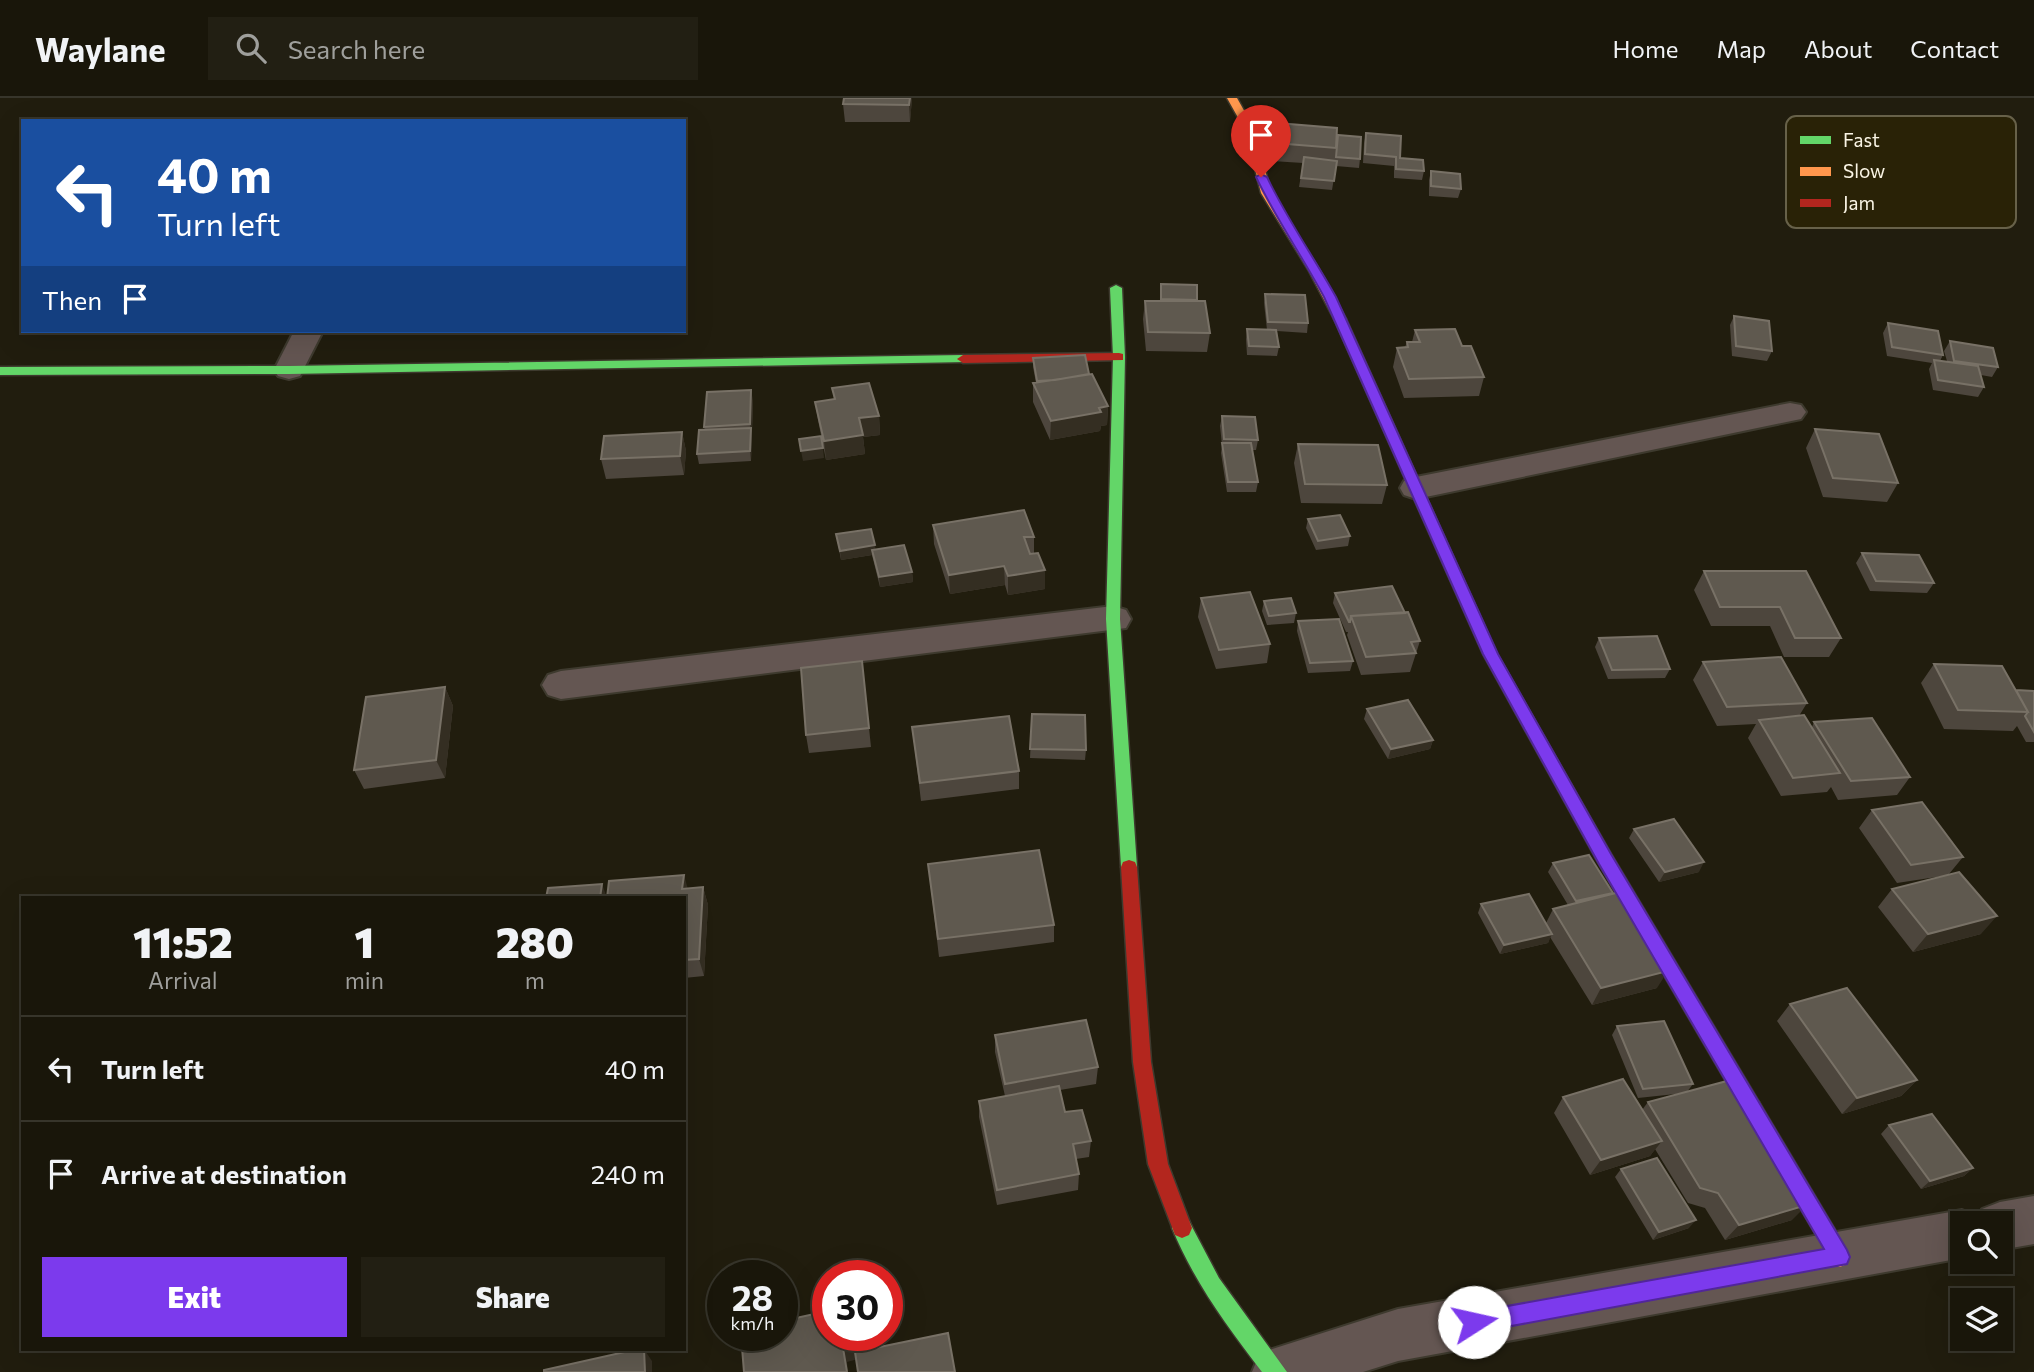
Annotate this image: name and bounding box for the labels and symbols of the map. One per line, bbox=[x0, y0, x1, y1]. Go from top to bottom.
pin bbox=[1231, 105, 1291, 177]
legend bbox=[1786, 116, 2016, 228]
text: Fast bbox=[1843, 128, 1880, 151]
text: Slow bbox=[1843, 159, 1885, 182]
text: Jam bbox=[1843, 191, 1875, 214]
speed limit sign: 30 bbox=[812, 1260, 903, 1351]
position arrow bbox=[1437, 1285, 1511, 1359]

